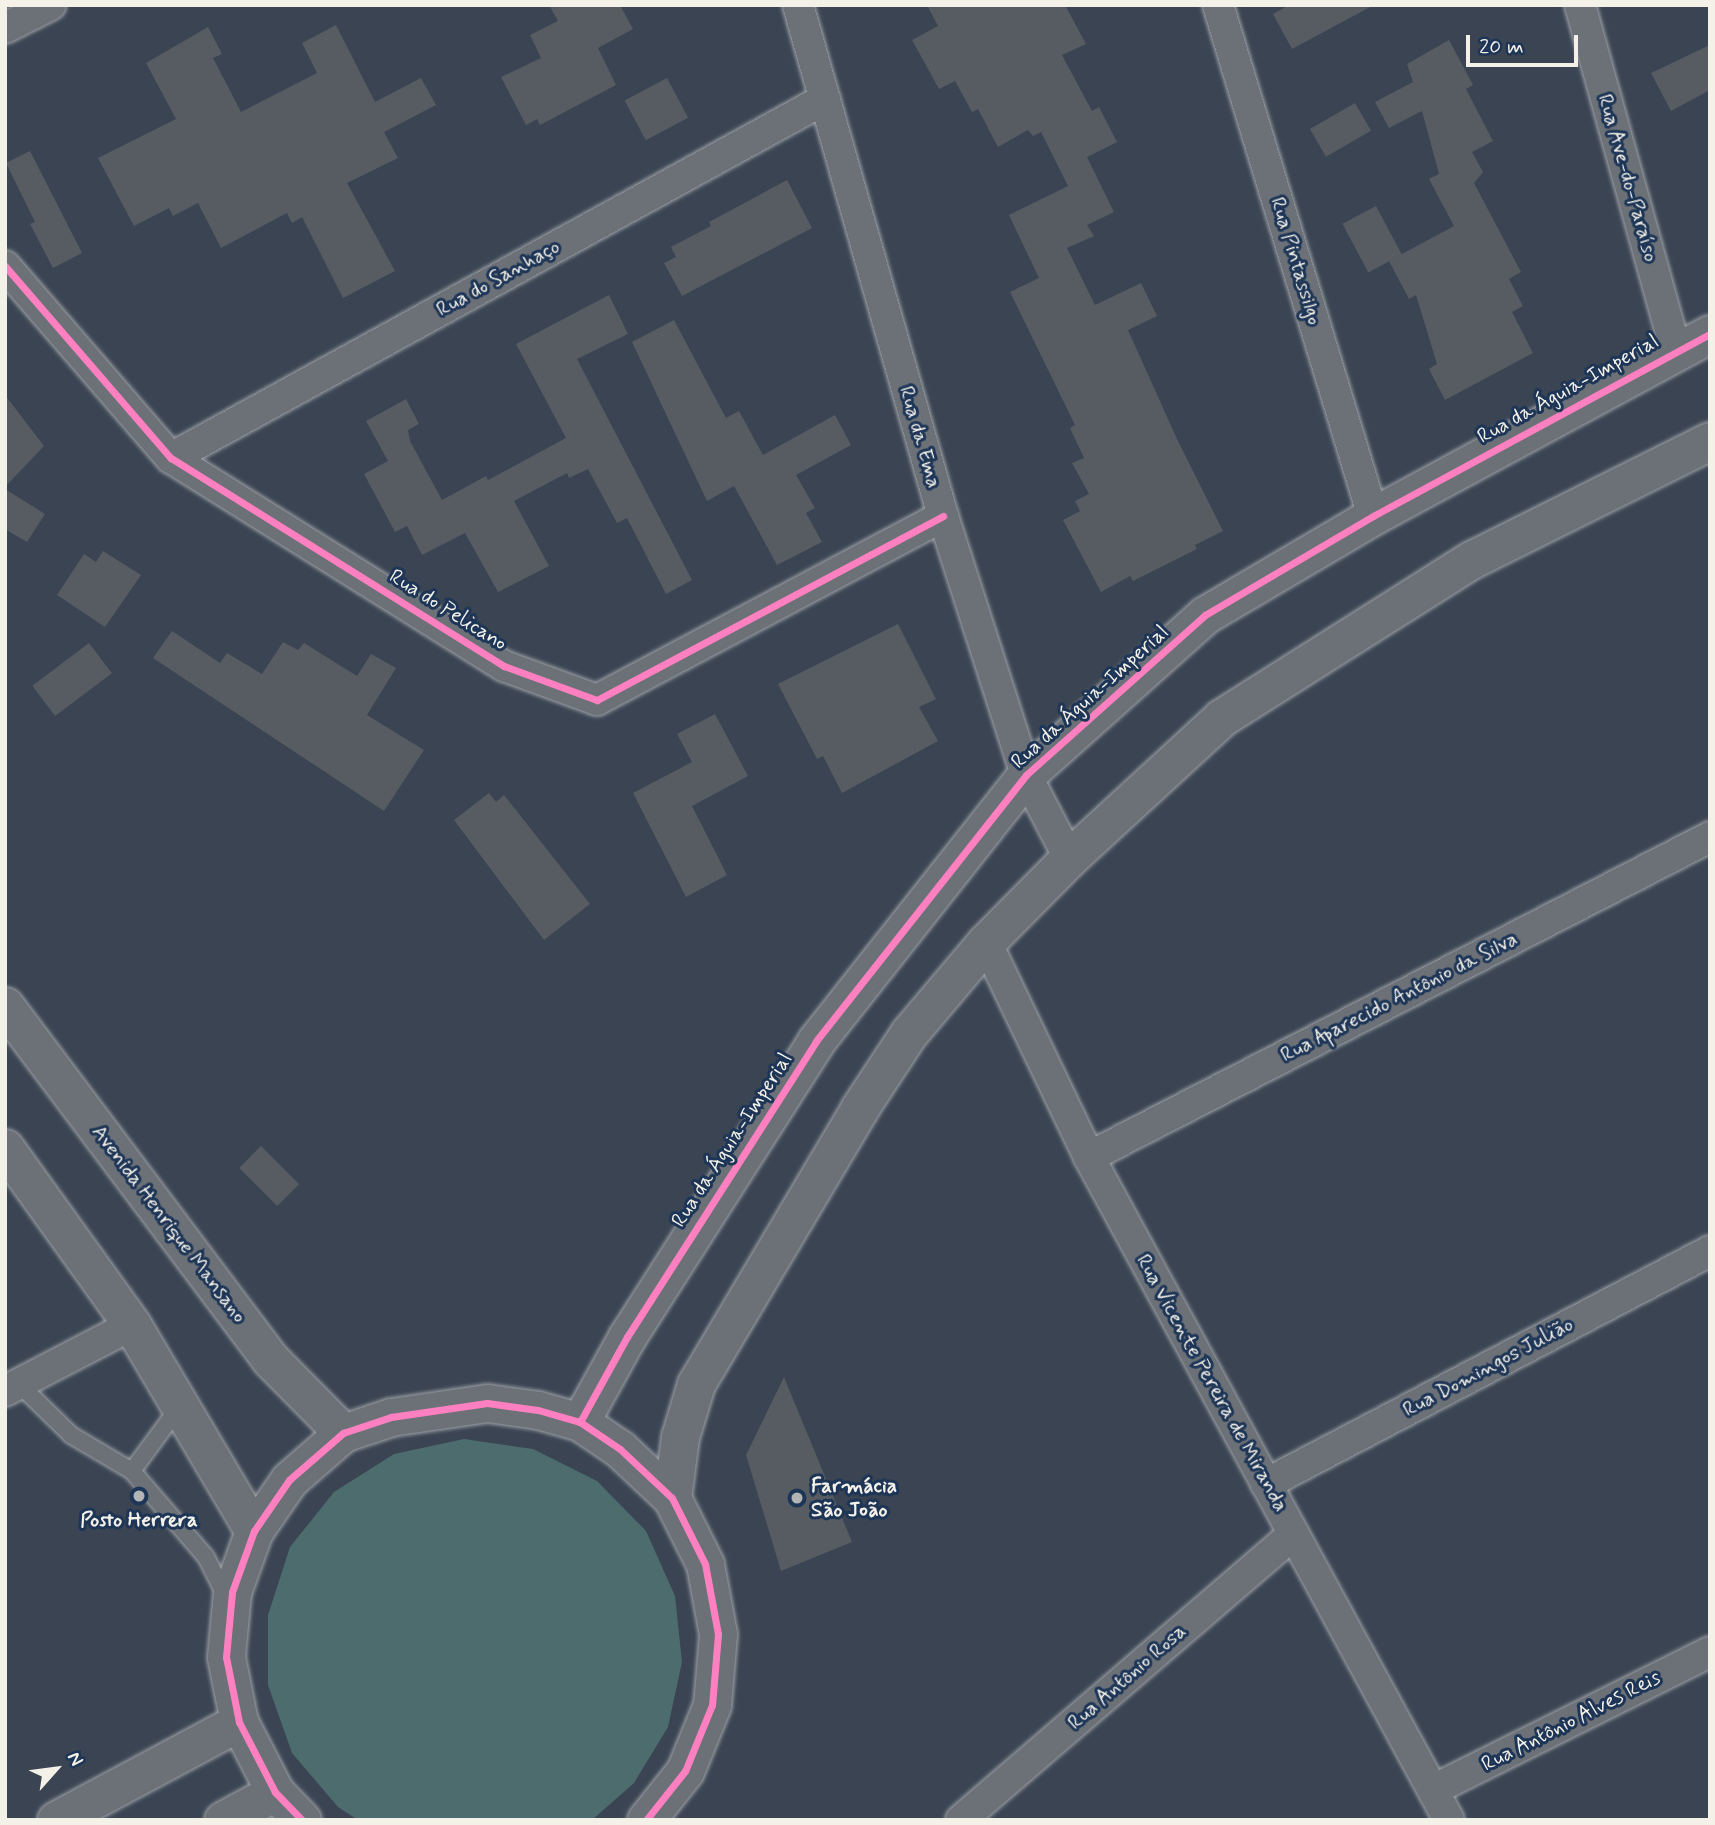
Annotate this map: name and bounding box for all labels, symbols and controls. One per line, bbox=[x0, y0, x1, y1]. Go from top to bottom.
scale bar bbox=[1470, 21, 1582, 65]
text: 20 m bbox=[1479, 33, 1524, 61]
street label: Rua Ave-do-Paraíso bbox=[1592, 92, 1664, 264]
street label: Rua Pintassilgo bbox=[1265, 195, 1327, 327]
street label: Rua do Sanhaço bbox=[434, 235, 562, 321]
street label: Rua da Águia-Imperial bbox=[1474, 329, 1662, 449]
street label: Rua da Ema bbox=[894, 384, 946, 490]
street label: Rua do Pelicano bbox=[384, 564, 512, 656]
street label: Rua da Águia-Imperial bbox=[1007, 620, 1173, 774]
street label: Rua Aparecido Antônio da Silva bbox=[1277, 926, 1521, 1068]
street label: Rua da Águia-Imperial bbox=[667, 1049, 797, 1231]
street label: Avenida Henrique Mansano bbox=[86, 1119, 252, 1329]
street label: Rua Vicente Pereira de Miranda bbox=[1130, 1249, 1294, 1517]
street label: Rua Domingos Julião bbox=[1399, 1312, 1577, 1422]
place label: Farmácia São João bbox=[811, 1473, 897, 1523]
marker: Posto Herrera bbox=[131, 1488, 147, 1504]
marker: Farmácia São João bbox=[789, 1490, 805, 1506]
place label: Posto Herrera bbox=[79, 1507, 199, 1533]
street label: Rua Antônio Rosa bbox=[1062, 1619, 1192, 1735]
street label: Rua Antônio Alves Reis bbox=[1478, 1665, 1664, 1777]
north arrow bbox=[21, 1734, 91, 1804]
text: N bbox=[61, 1747, 89, 1770]

